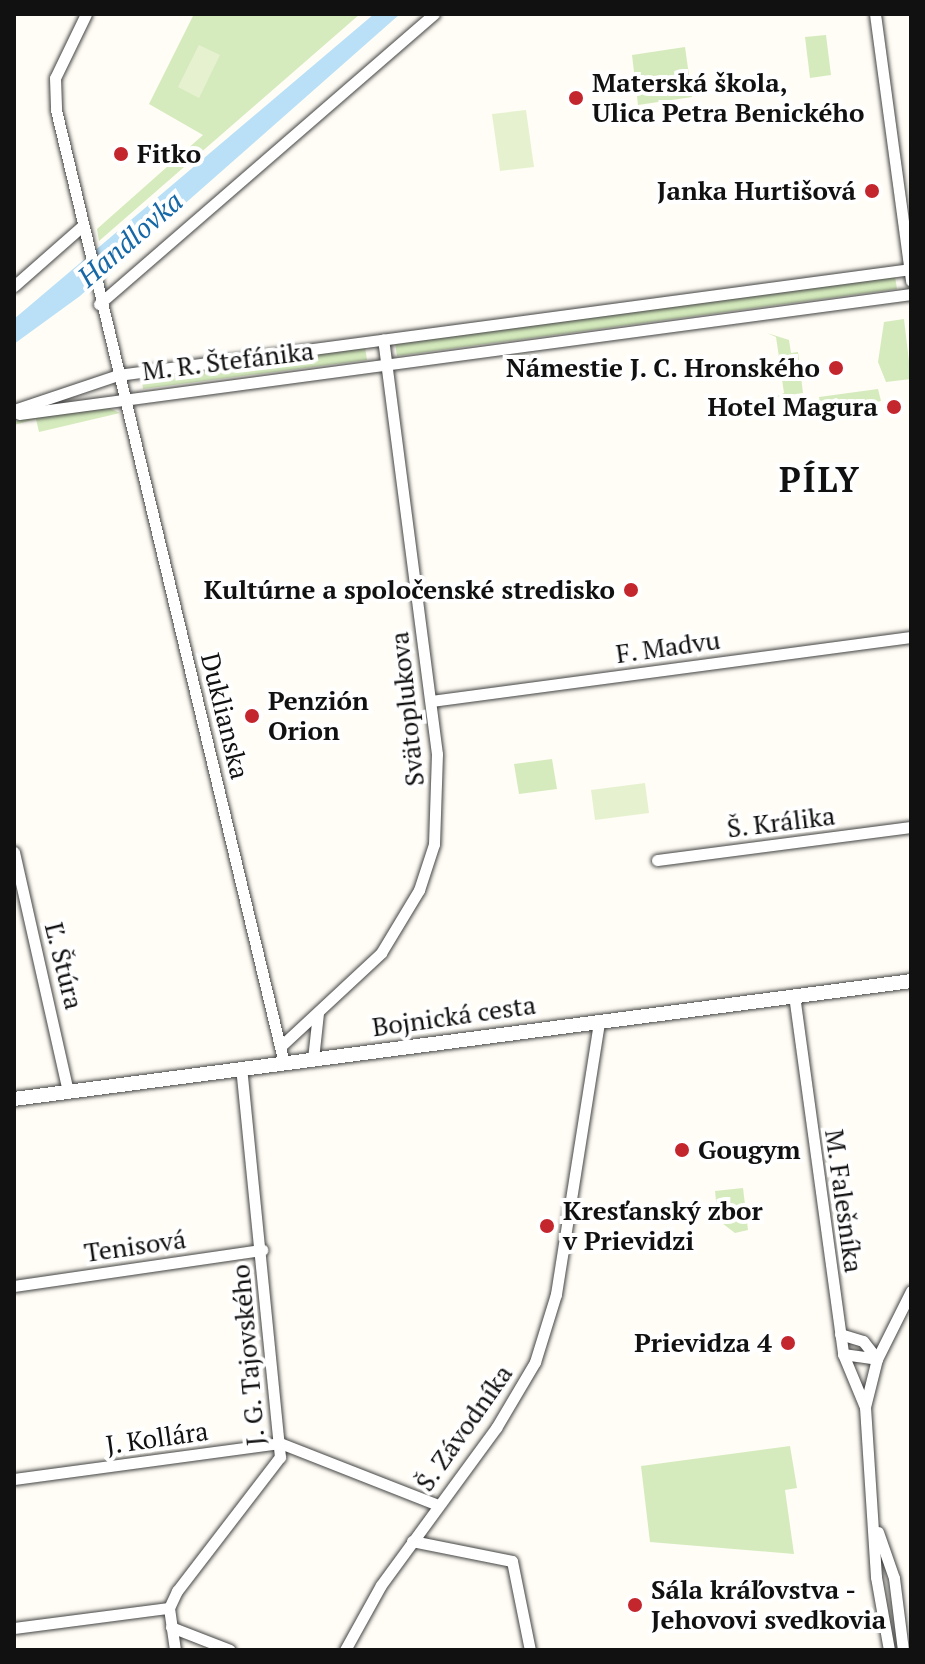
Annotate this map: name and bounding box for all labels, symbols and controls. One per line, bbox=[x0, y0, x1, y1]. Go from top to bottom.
place label: Materská škola, Ulica Petra Benického bbox=[592, 67, 864, 128]
marker: Materská škola, Ulica Petra Benického bbox=[567, 89, 585, 107]
place label: Fitko bbox=[137, 138, 201, 170]
marker: Fitko bbox=[112, 145, 130, 163]
place label: Janka Hurtišová bbox=[657, 175, 856, 207]
marker: Janka Hurtišová bbox=[863, 182, 881, 200]
water label: Handlovka bbox=[71, 184, 189, 294]
street label: M. R. Štefánika bbox=[139, 335, 317, 387]
place label: Námestie J. C. Hronského bbox=[504, 352, 820, 384]
marker: Námestie J. C. Hronského bbox=[827, 359, 845, 377]
place label: Hotel Magura bbox=[708, 391, 878, 423]
marker: Hotel Magura bbox=[885, 398, 903, 416]
district label: PÍLY bbox=[779, 460, 861, 500]
place label: Kultúrne a spoločenské stredisko bbox=[204, 574, 615, 606]
marker: Kultúrne a spoločenské stredisko bbox=[622, 581, 640, 599]
street label: F. Madvu bbox=[613, 624, 723, 670]
street label: Svätoplukova bbox=[383, 630, 431, 788]
street label: Duklianska bbox=[194, 650, 256, 782]
place label: Penzión Orion bbox=[268, 685, 369, 746]
marker: Penzión Orion bbox=[243, 707, 261, 725]
street label: Š. Králika bbox=[725, 800, 837, 844]
street label: Ľ. Štúra bbox=[38, 919, 90, 1013]
street label: Bojnická cesta bbox=[370, 989, 538, 1043]
street label: M. Falešníka bbox=[818, 1127, 870, 1275]
place label: Gougym bbox=[698, 1134, 800, 1166]
marker: Gougym bbox=[673, 1141, 691, 1159]
place label: Kresťanský zbor v Prievidzi bbox=[563, 1195, 763, 1256]
marker: Kresťanský zbor v Prievidzi bbox=[538, 1217, 556, 1235]
street label: Tenisová bbox=[82, 1223, 188, 1269]
street label: J. G. Tajovského bbox=[224, 1262, 272, 1448]
place label: Prievidza 4 bbox=[634, 1327, 772, 1359]
marker: Prievidza 4 bbox=[779, 1334, 797, 1352]
street label: Š. Závodníka bbox=[409, 1359, 519, 1497]
street label: J. Kollára bbox=[103, 1415, 211, 1461]
place label: Sála kráľovstva - Jehovovi svedkovia bbox=[651, 1574, 886, 1636]
marker: Sála kráľovstva - Jehovovi svedkovia bbox=[626, 1596, 644, 1614]

